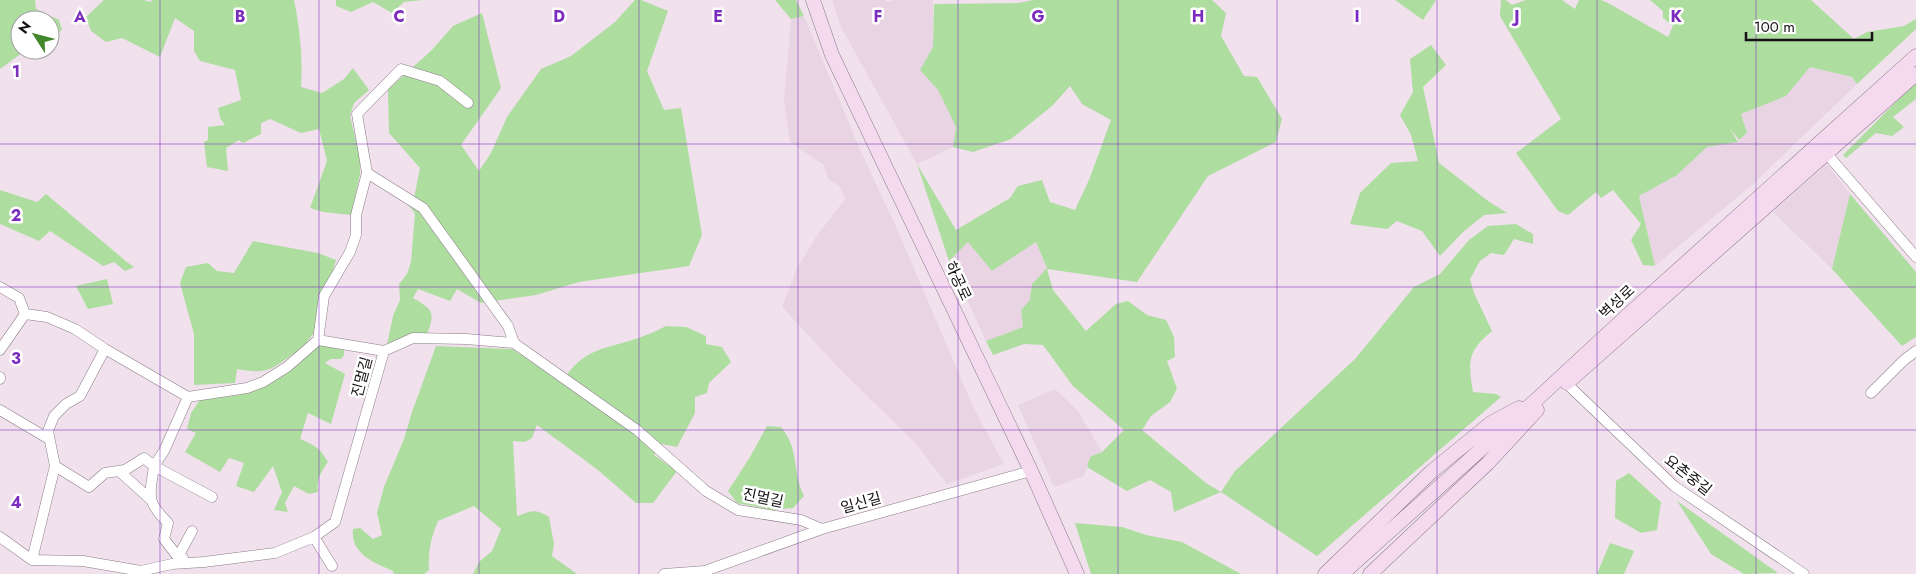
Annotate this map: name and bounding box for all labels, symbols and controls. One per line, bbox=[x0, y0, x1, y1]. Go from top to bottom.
text: A bbox=[73, 5, 86, 28]
text: B bbox=[235, 5, 245, 28]
text: C bbox=[393, 5, 405, 28]
text: D bbox=[553, 5, 565, 28]
text: E bbox=[713, 5, 723, 28]
text: F bbox=[874, 5, 882, 28]
text: G bbox=[1031, 5, 1045, 28]
text: H bbox=[1192, 5, 1204, 28]
text: I bbox=[1354, 5, 1360, 28]
text: J bbox=[1511, 5, 1520, 28]
text: K bbox=[1670, 5, 1682, 28]
north arrow bbox=[10, 10, 60, 60]
scale bar bbox=[1746, 10, 1872, 42]
text: 100 m bbox=[1754, 16, 1795, 38]
text: N bbox=[13, 17, 36, 38]
text: 1 bbox=[12, 60, 20, 83]
text: 2 bbox=[11, 204, 21, 227]
street label: 하공로 bbox=[939, 258, 977, 304]
street label: 벽성로 bbox=[1594, 280, 1640, 324]
text: 3 bbox=[11, 347, 21, 370]
street label: 진멀길 bbox=[346, 354, 378, 400]
street label: 요촌중길 bbox=[1659, 449, 1717, 501]
street label: 진멀길 bbox=[740, 483, 786, 513]
street label: 일신길 bbox=[838, 487, 884, 519]
text: 4 bbox=[10, 491, 22, 514]

